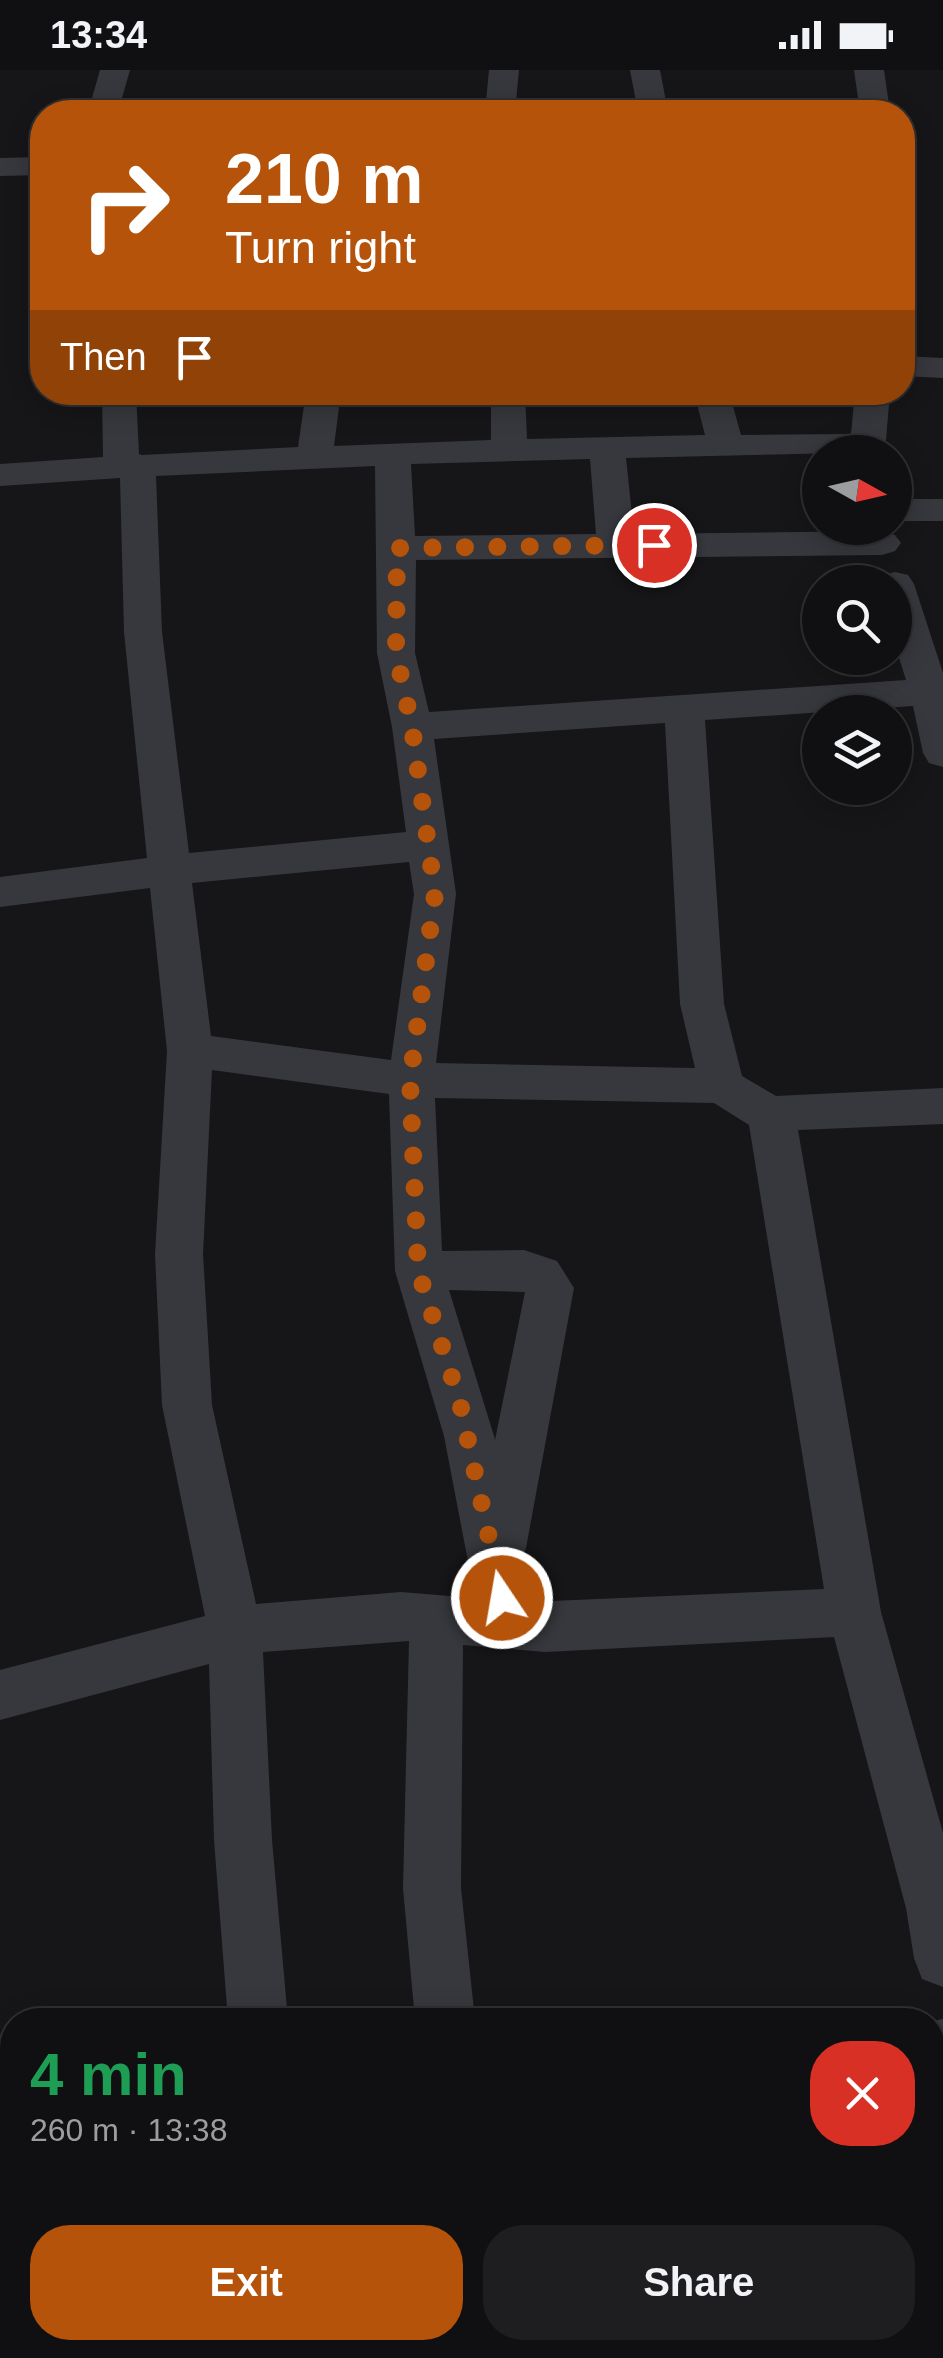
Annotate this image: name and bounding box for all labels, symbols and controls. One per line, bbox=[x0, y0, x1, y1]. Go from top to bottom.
text: 13:34 bbox=[50, 14, 147, 56]
icon: right bbox=[60, 140, 190, 270]
text: 210 m bbox=[225, 140, 423, 218]
text: Turn right bbox=[225, 222, 416, 273]
icon: arrive bbox=[167, 330, 222, 385]
text: Then bbox=[60, 336, 147, 378]
north arrow bbox=[802, 435, 912, 545]
map controls bbox=[802, 435, 912, 805]
pin bbox=[612, 503, 697, 588]
icon: arrive bbox=[627, 518, 682, 573]
button: search bbox=[802, 565, 912, 675]
button: layers bbox=[802, 695, 912, 805]
position arrow bbox=[450, 1546, 554, 1650]
text: 4 min bbox=[30, 2041, 187, 2108]
button: close bbox=[810, 2041, 915, 2146]
text: 260 m · 13:38 bbox=[30, 2112, 227, 2148]
button: Exit bbox=[30, 2225, 463, 2340]
button: Share bbox=[483, 2225, 915, 2340]

